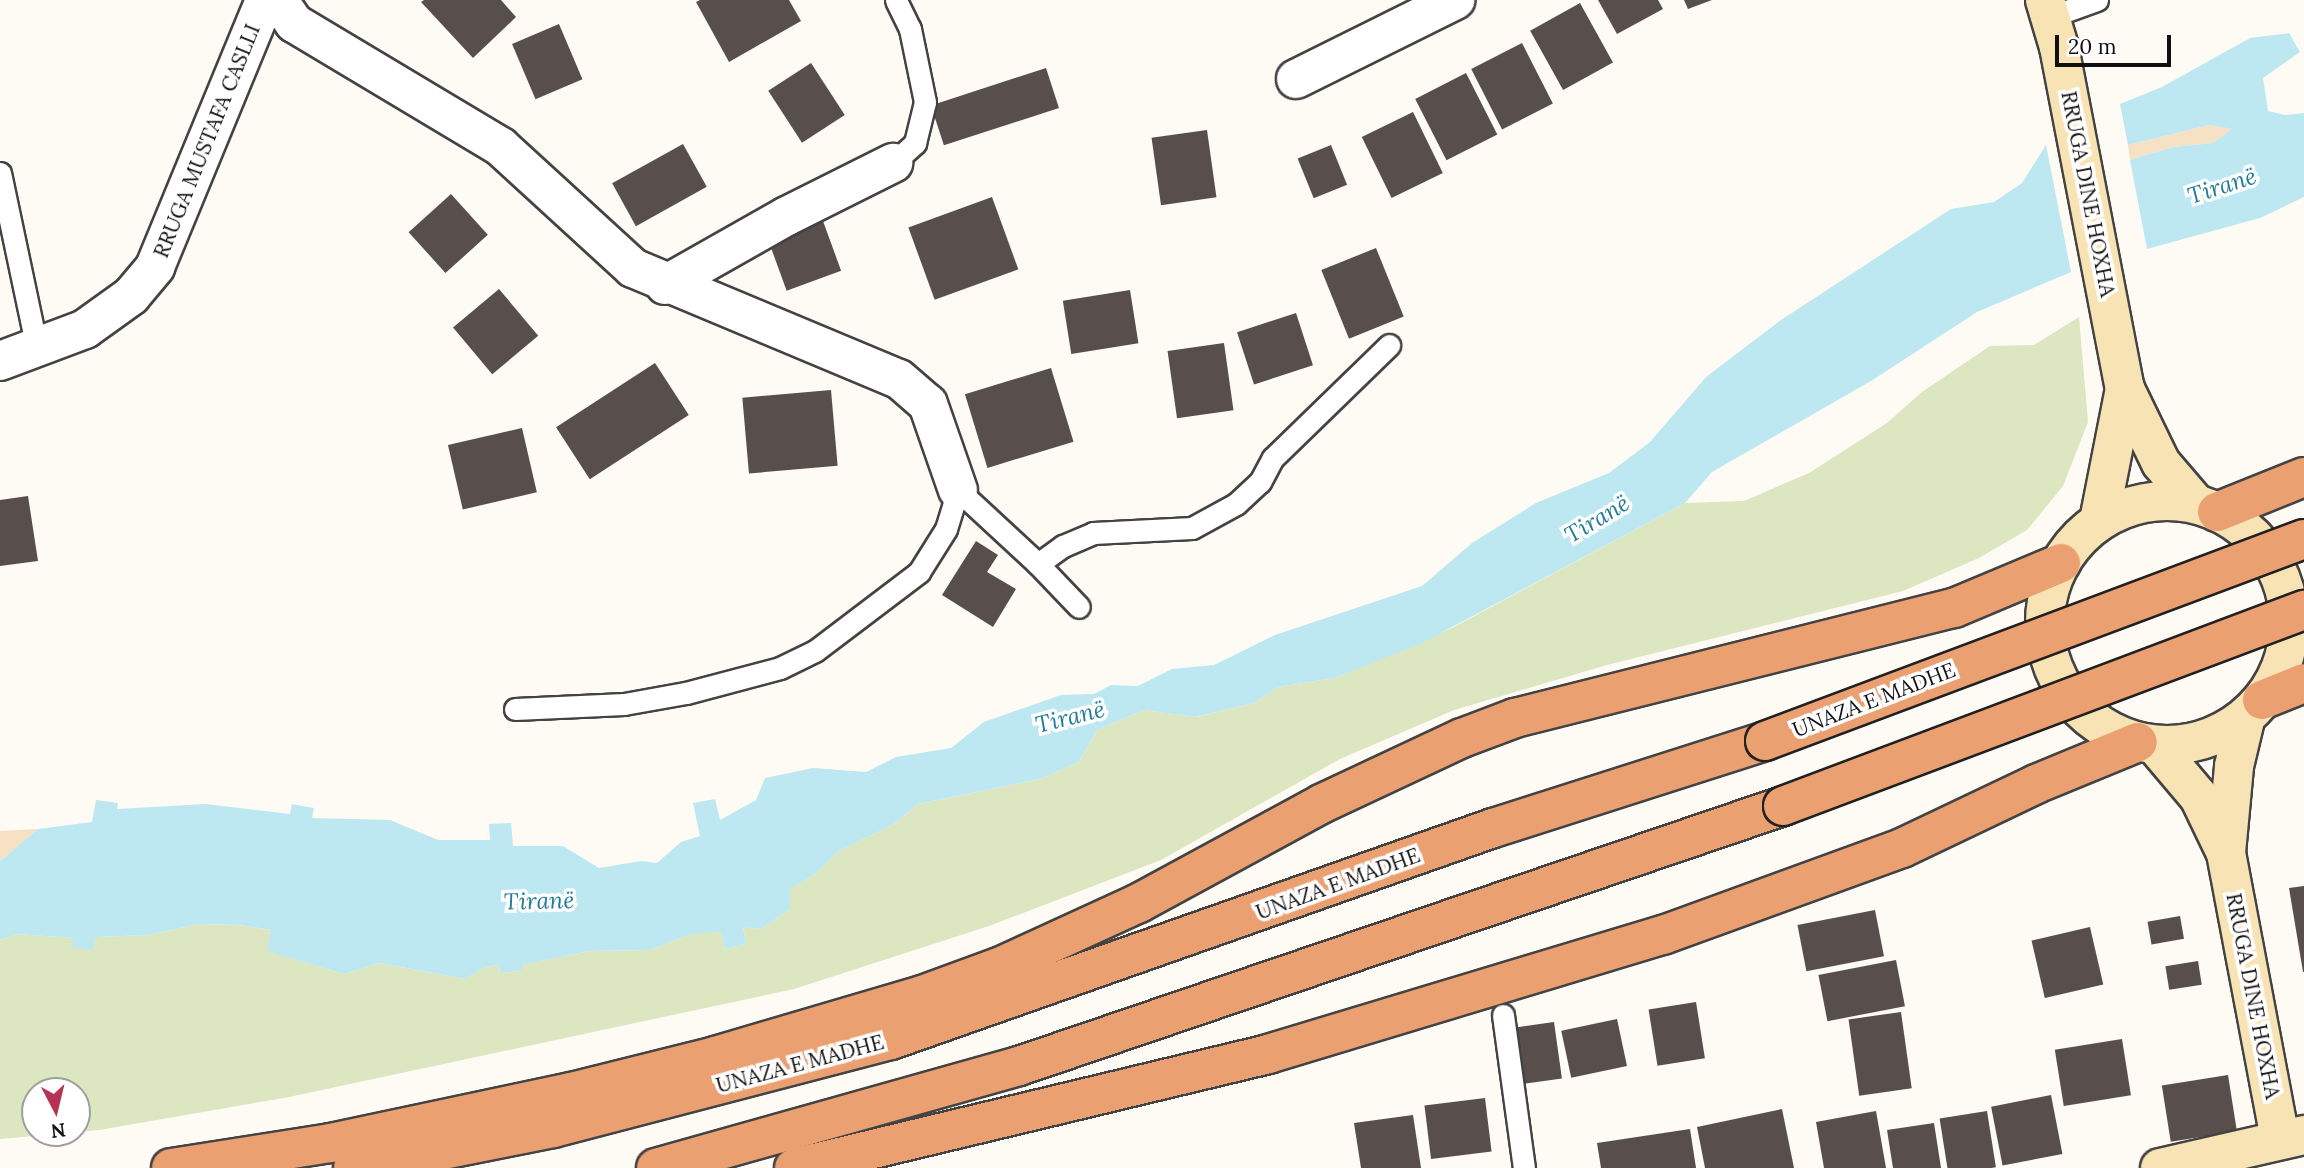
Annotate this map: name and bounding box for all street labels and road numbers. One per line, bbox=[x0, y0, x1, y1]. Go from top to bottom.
street label: RRUGA MUSTAFA CASLLI bbox=[149, 20, 265, 262]
street label: RRUGA DINE HOXHA bbox=[2056, 89, 2120, 299]
street label: UNAZA E MADHE bbox=[1789, 657, 1959, 743]
street label: UNAZA E MADHE bbox=[1253, 843, 1423, 925]
street label: RRUGA DINE HOXHA bbox=[2221, 891, 2285, 1101]
street label: UNAZA E MADHE bbox=[713, 1030, 887, 1098]

